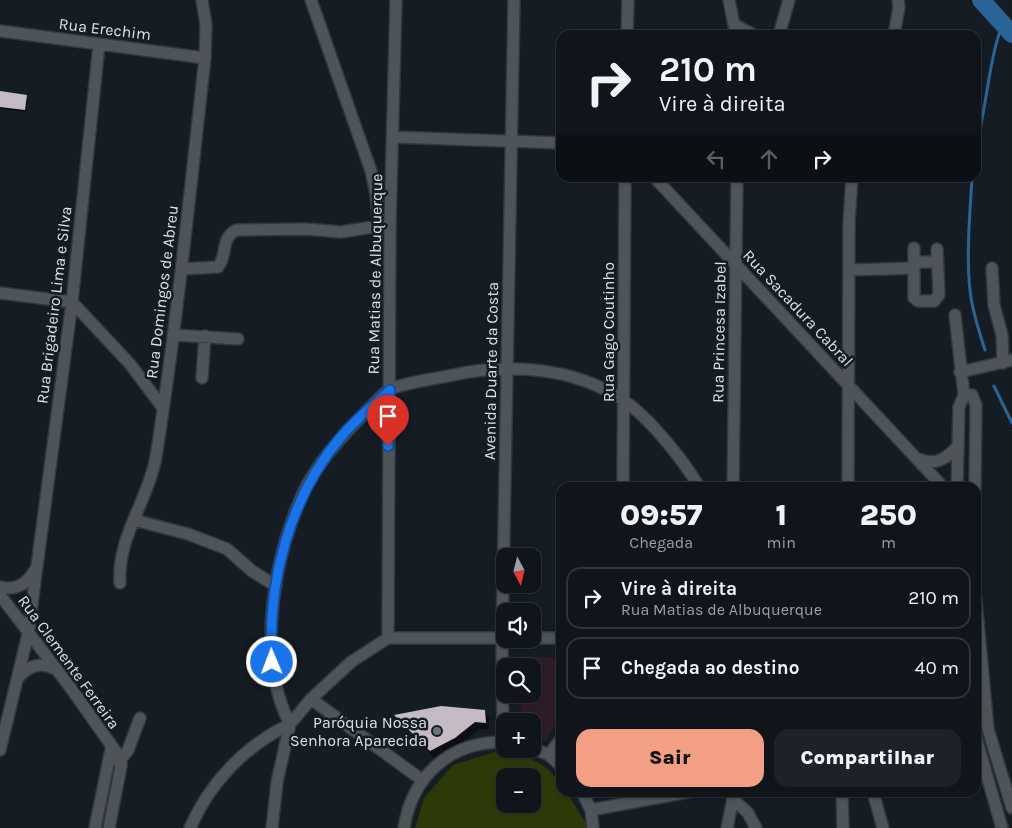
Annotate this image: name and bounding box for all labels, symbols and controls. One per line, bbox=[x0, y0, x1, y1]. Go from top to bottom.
street label: Rua Erechim bbox=[58, 14, 152, 44]
text: 210 m bbox=[659, 49, 757, 90]
icon: right bbox=[576, 50, 641, 115]
text: Vire à direita bbox=[659, 91, 786, 117]
icon: left bbox=[702, 145, 730, 173]
icon: ahead bbox=[755, 145, 783, 173]
icon: right bbox=[808, 145, 836, 173]
street label: Rua Matias de Albuquerque bbox=[364, 173, 386, 375]
street label: Rua Domingos de Abreu bbox=[142, 204, 182, 380]
street label: Rua Brigadeiro Lima e Silva bbox=[32, 205, 76, 405]
street label: Rua Sacadura Cabral bbox=[739, 246, 857, 370]
street label: Rua Princesa Izabel bbox=[708, 261, 730, 403]
street label: Rua Gago Coutinho bbox=[599, 262, 618, 402]
street label: Avenida Duarte da Costa bbox=[480, 282, 502, 460]
pin bbox=[367, 395, 409, 446]
icon: arrive bbox=[374, 402, 402, 430]
text: 09:57 bbox=[620, 497, 703, 533]
text: 1 bbox=[775, 497, 787, 533]
text: 250 bbox=[860, 497, 917, 533]
text: Chegada bbox=[629, 533, 693, 552]
text: min bbox=[767, 533, 796, 552]
text: m bbox=[881, 533, 896, 552]
north arrow bbox=[496, 548, 541, 592]
map controls bbox=[496, 548, 541, 813]
text: Vire à direita bbox=[621, 578, 737, 600]
icon: right bbox=[578, 584, 606, 612]
text: 210 m bbox=[908, 587, 959, 609]
street label: Rua Clemente Ferreira bbox=[14, 591, 124, 733]
text: Rua Matias de Albuquerque bbox=[621, 600, 822, 619]
button: sound bbox=[496, 603, 541, 648]
position arrow bbox=[245, 635, 297, 687]
icon: arrive bbox=[578, 654, 606, 682]
text: Chegada ao destino bbox=[621, 657, 799, 679]
text: 40 m bbox=[915, 657, 959, 679]
button: search bbox=[496, 658, 541, 703]
place label: Paróquia Nossa Senhora Aparecida bbox=[290, 713, 427, 750]
button: + bbox=[496, 713, 541, 758]
marker: Paróquia Nossa Senhora Aparecida bbox=[431, 725, 443, 737]
button: Sair bbox=[576, 729, 764, 787]
button: Compartilhar bbox=[774, 729, 961, 787]
button: − bbox=[496, 768, 541, 813]

